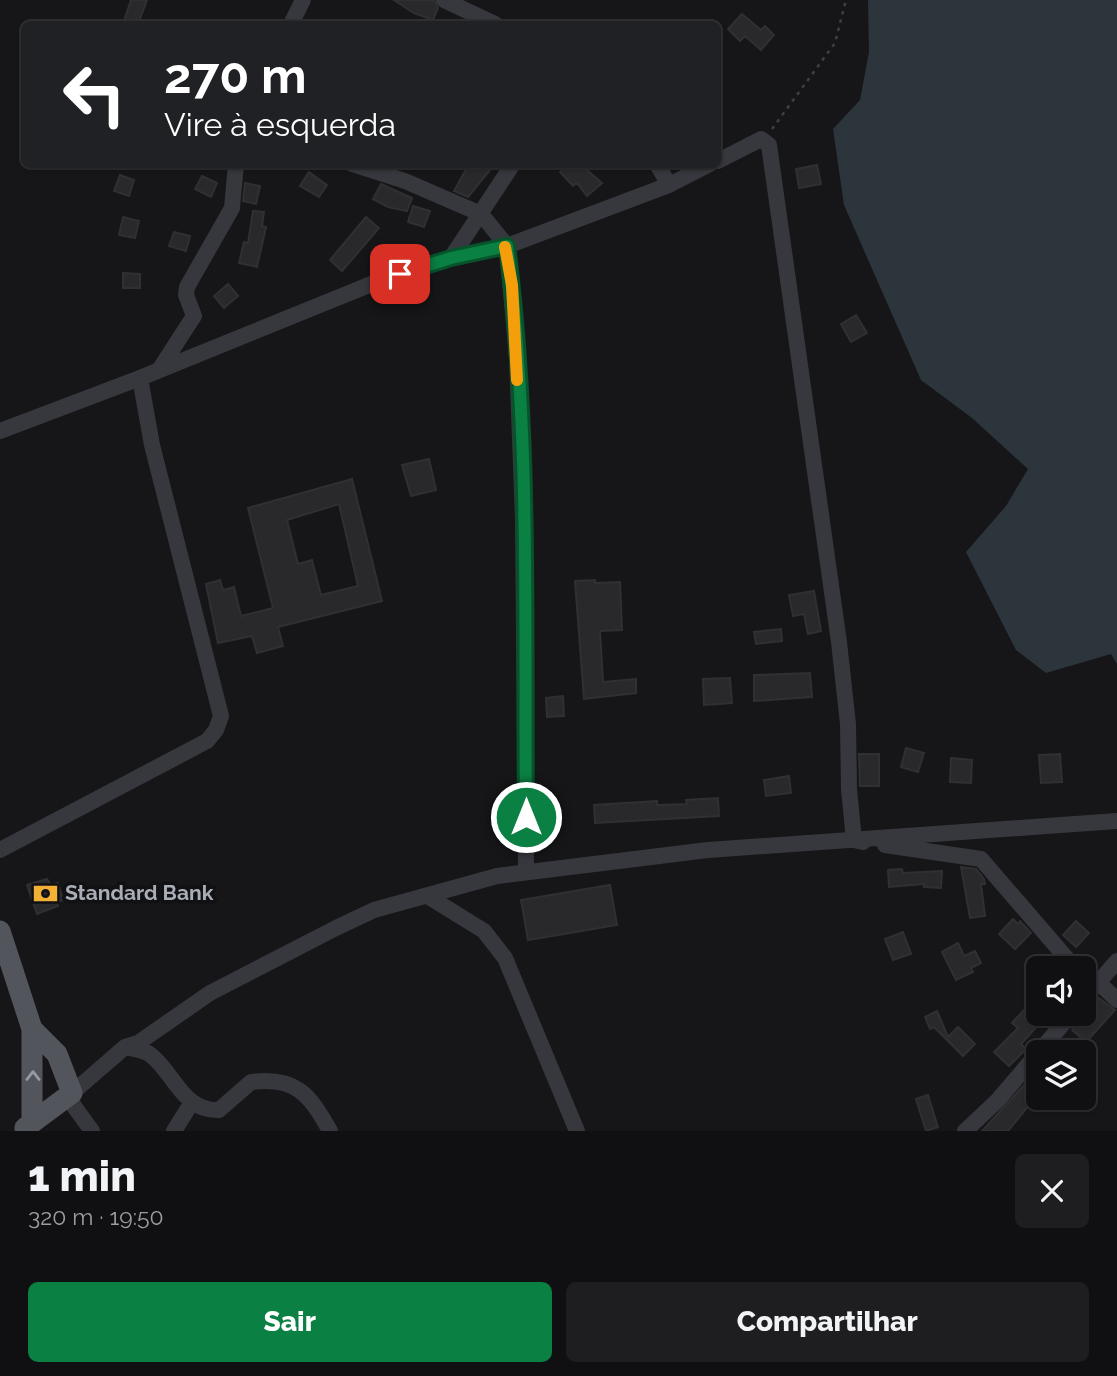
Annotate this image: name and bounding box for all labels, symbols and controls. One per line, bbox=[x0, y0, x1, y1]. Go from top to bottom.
text: 270 m bbox=[164, 47, 307, 104]
icon: left bbox=[49, 49, 140, 140]
text: Vire à esquerda bbox=[164, 106, 396, 143]
pin bbox=[370, 244, 430, 304]
icon: arrive bbox=[381, 255, 419, 293]
position arrow bbox=[489, 780, 563, 854]
bank icon: Standard Bank bbox=[31, 879, 59, 907]
place label: Standard Bank bbox=[65, 880, 214, 905]
map controls bbox=[1026, 956, 1096, 1110]
button: sound bbox=[1026, 956, 1096, 1026]
button: layers bbox=[1026, 1040, 1096, 1110]
one-way arrow bbox=[25, 1070, 41, 1081]
text: 1 min bbox=[28, 1152, 136, 1201]
button: close bbox=[1015, 1154, 1089, 1228]
text: 320 m · 19:50 bbox=[28, 1203, 164, 1230]
button: Sair bbox=[28, 1282, 552, 1362]
button: Compartilhar bbox=[566, 1282, 1089, 1362]

